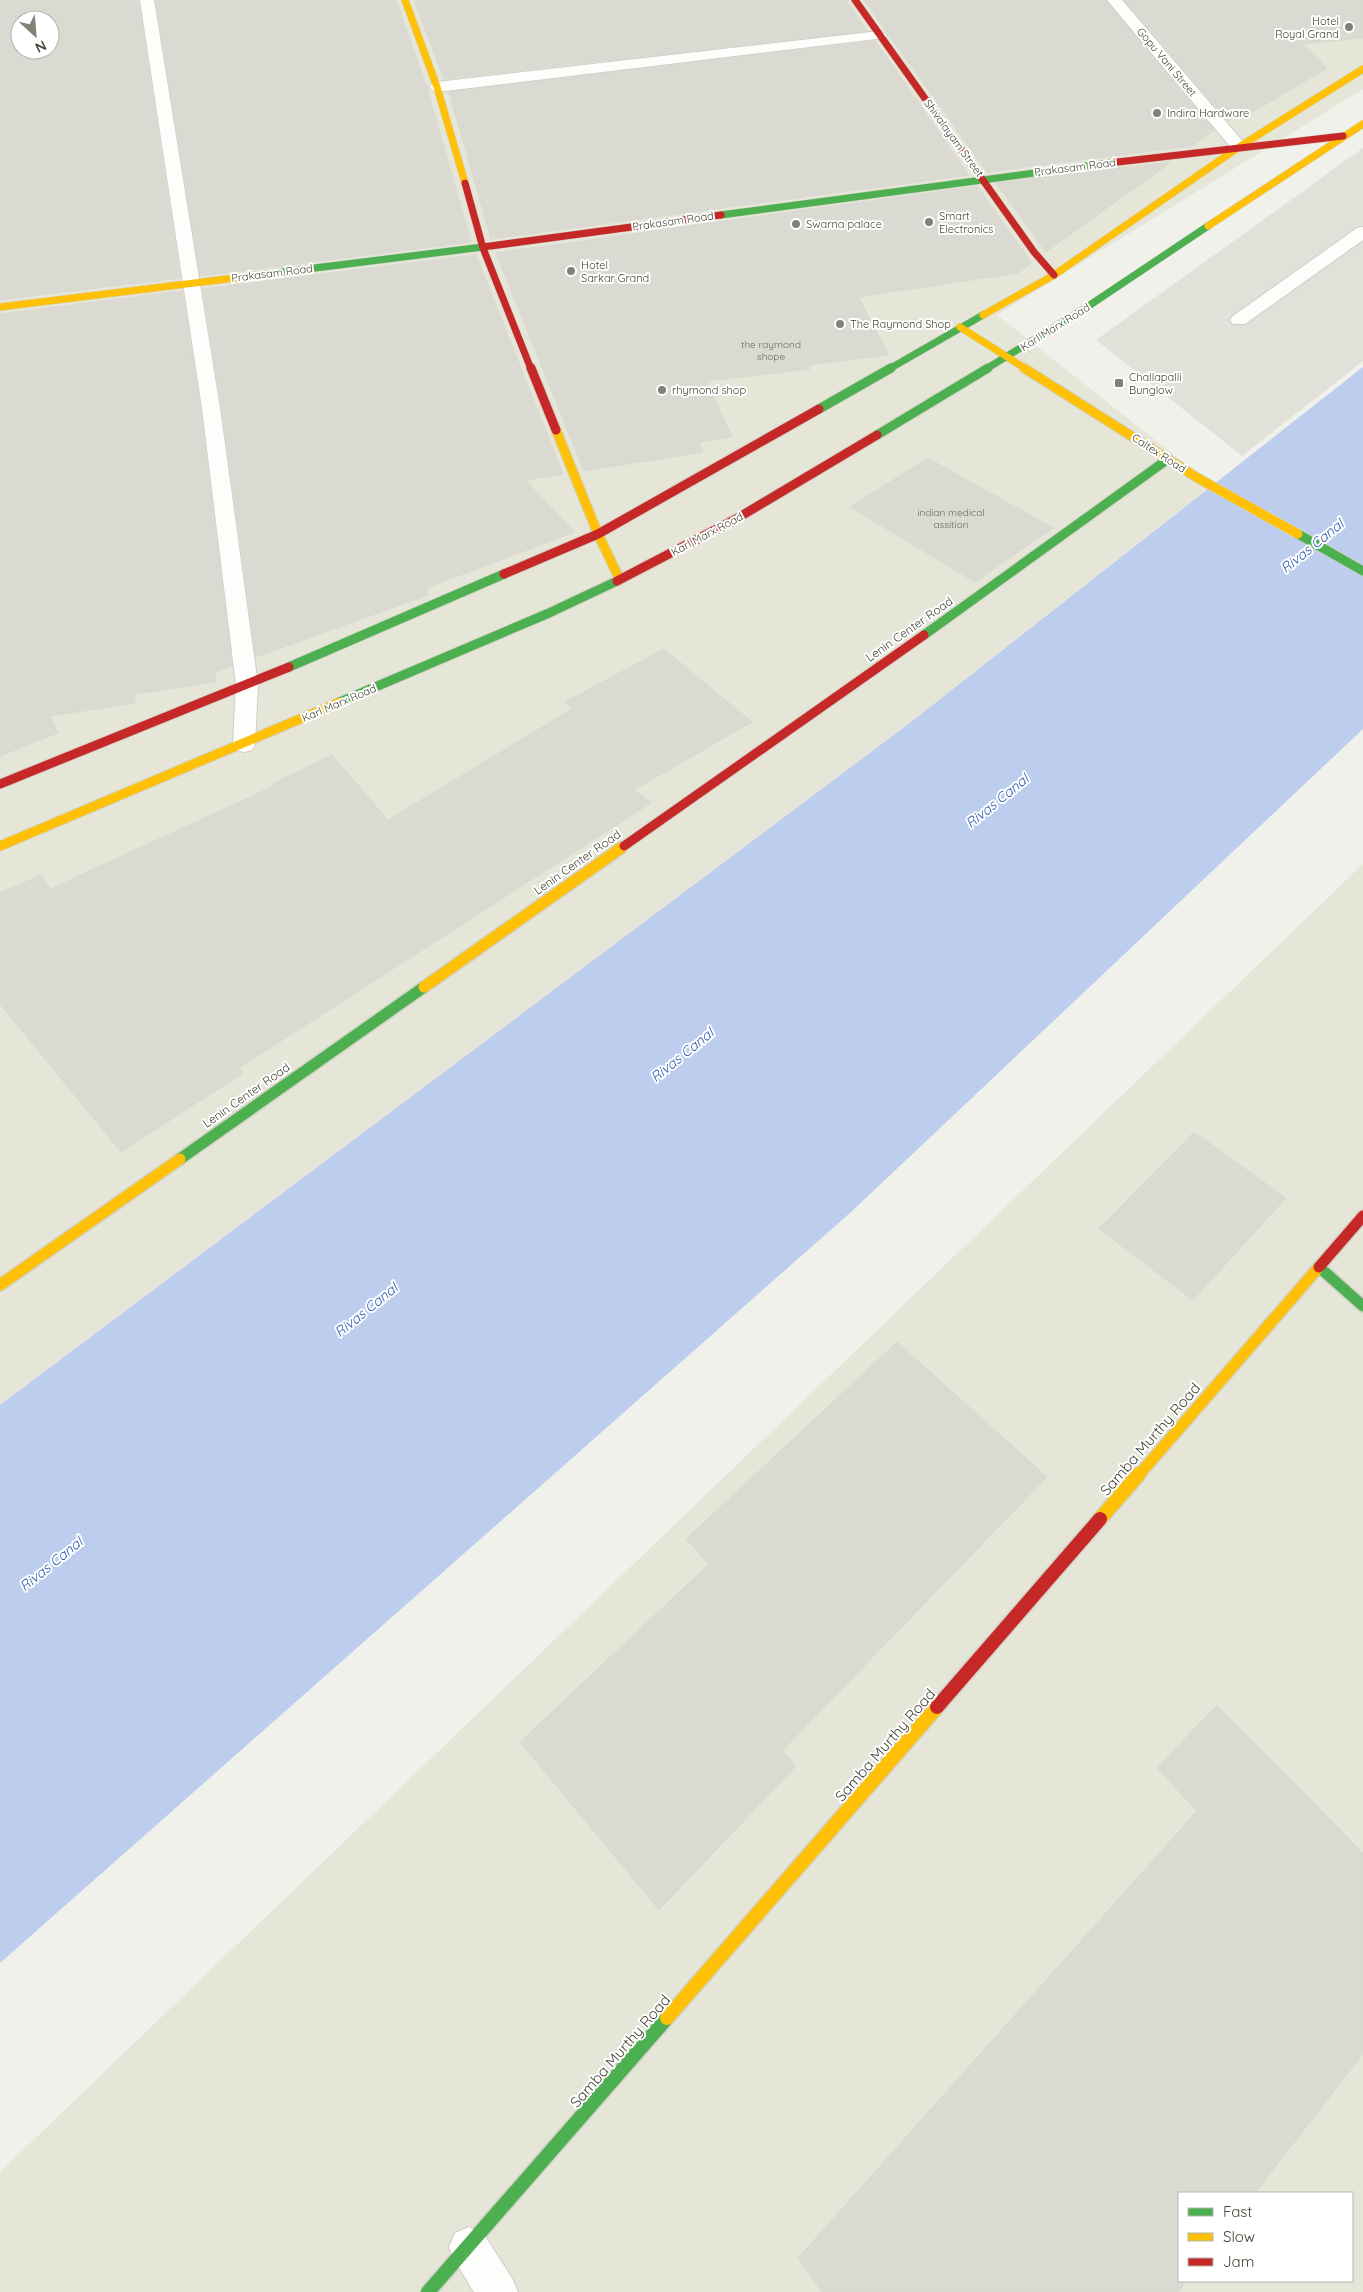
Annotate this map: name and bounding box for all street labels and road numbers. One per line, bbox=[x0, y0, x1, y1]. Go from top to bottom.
street label: Gopu Vani Street bbox=[1134, 25, 1200, 100]
street label: Shivalayam Street bbox=[921, 96, 987, 180]
street label: Prakasam Road bbox=[1033, 155, 1117, 179]
street label: Prakasam Road bbox=[631, 208, 715, 234]
street label: Prakasam Road bbox=[230, 261, 314, 285]
street label: Karl Marx Road bbox=[1018, 300, 1092, 354]
street label: Caltex Road bbox=[1129, 430, 1189, 476]
street label: Karl Marx Road bbox=[669, 509, 745, 559]
street label: Lenin Center Road bbox=[863, 593, 955, 665]
street label: Karl Marx Road bbox=[300, 681, 378, 725]
street label: Lenin Center Road bbox=[531, 826, 623, 898]
street label: Lenin Center Road bbox=[200, 1059, 292, 1131]
street label: Samba Murthy Road bbox=[1096, 1379, 1204, 1499]
street label: Samba Murthy Road bbox=[831, 1685, 939, 1805]
street label: Samba Murthy Road bbox=[566, 1991, 674, 2111]

